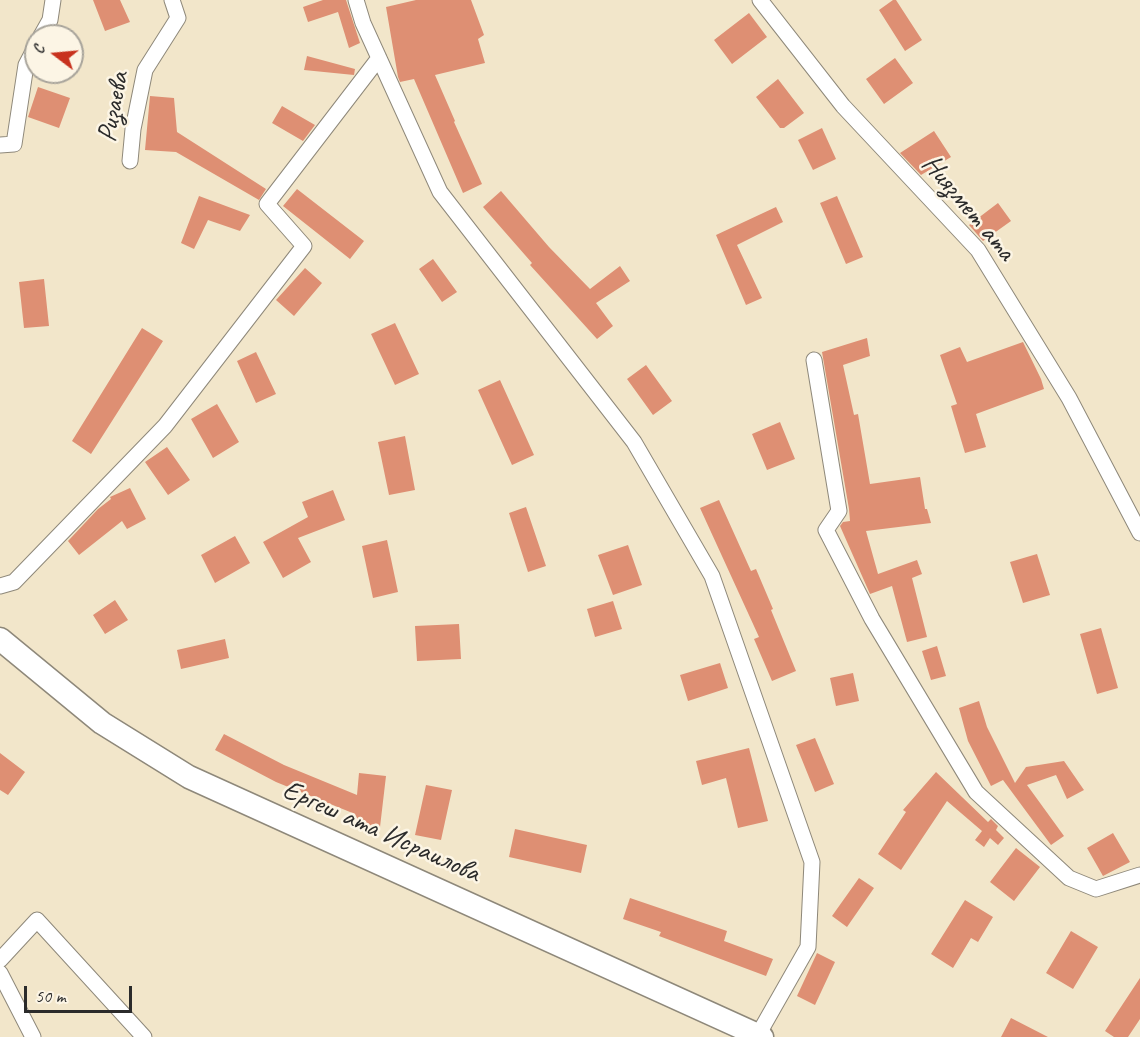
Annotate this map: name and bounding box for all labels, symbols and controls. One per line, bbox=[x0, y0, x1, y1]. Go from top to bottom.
north arrow bbox=[24, 24, 84, 84]
text: С bbox=[28, 43, 49, 56]
street label: Ризаева bbox=[91, 69, 137, 145]
street label: Ниязмет ата bbox=[914, 148, 1022, 268]
street label: Ергеш ата Исраилова bbox=[277, 773, 485, 891]
scale bar bbox=[27, 974, 135, 1012]
text: 50 m bbox=[35, 985, 66, 1007]

